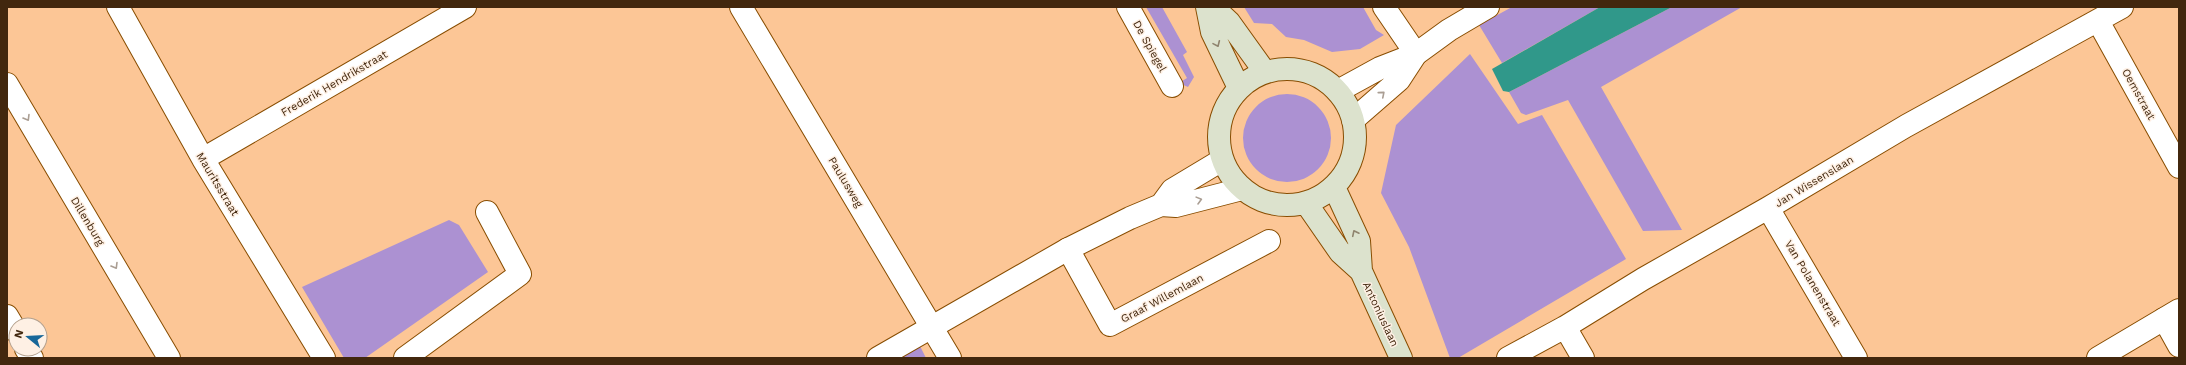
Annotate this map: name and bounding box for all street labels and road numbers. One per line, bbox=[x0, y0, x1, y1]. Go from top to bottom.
street label: De Spiegel bbox=[1130, 18, 1169, 75]
street label: Frederik Hendrikstraat bbox=[279, 47, 390, 119]
street label: Oemstraat bbox=[2119, 66, 2158, 123]
street label: Mauritsstraat bbox=[194, 150, 242, 219]
street label: Jan Wissenslaan bbox=[1773, 153, 1856, 210]
street label: Paulusweg bbox=[825, 155, 866, 210]
street label: Dillenburg bbox=[68, 195, 107, 248]
street label: Van Polanenstraat bbox=[1782, 238, 1843, 329]
street label: Graaf Willemlaan bbox=[1119, 271, 1206, 326]
street label: Antoniuslaan bbox=[1360, 280, 1401, 349]

